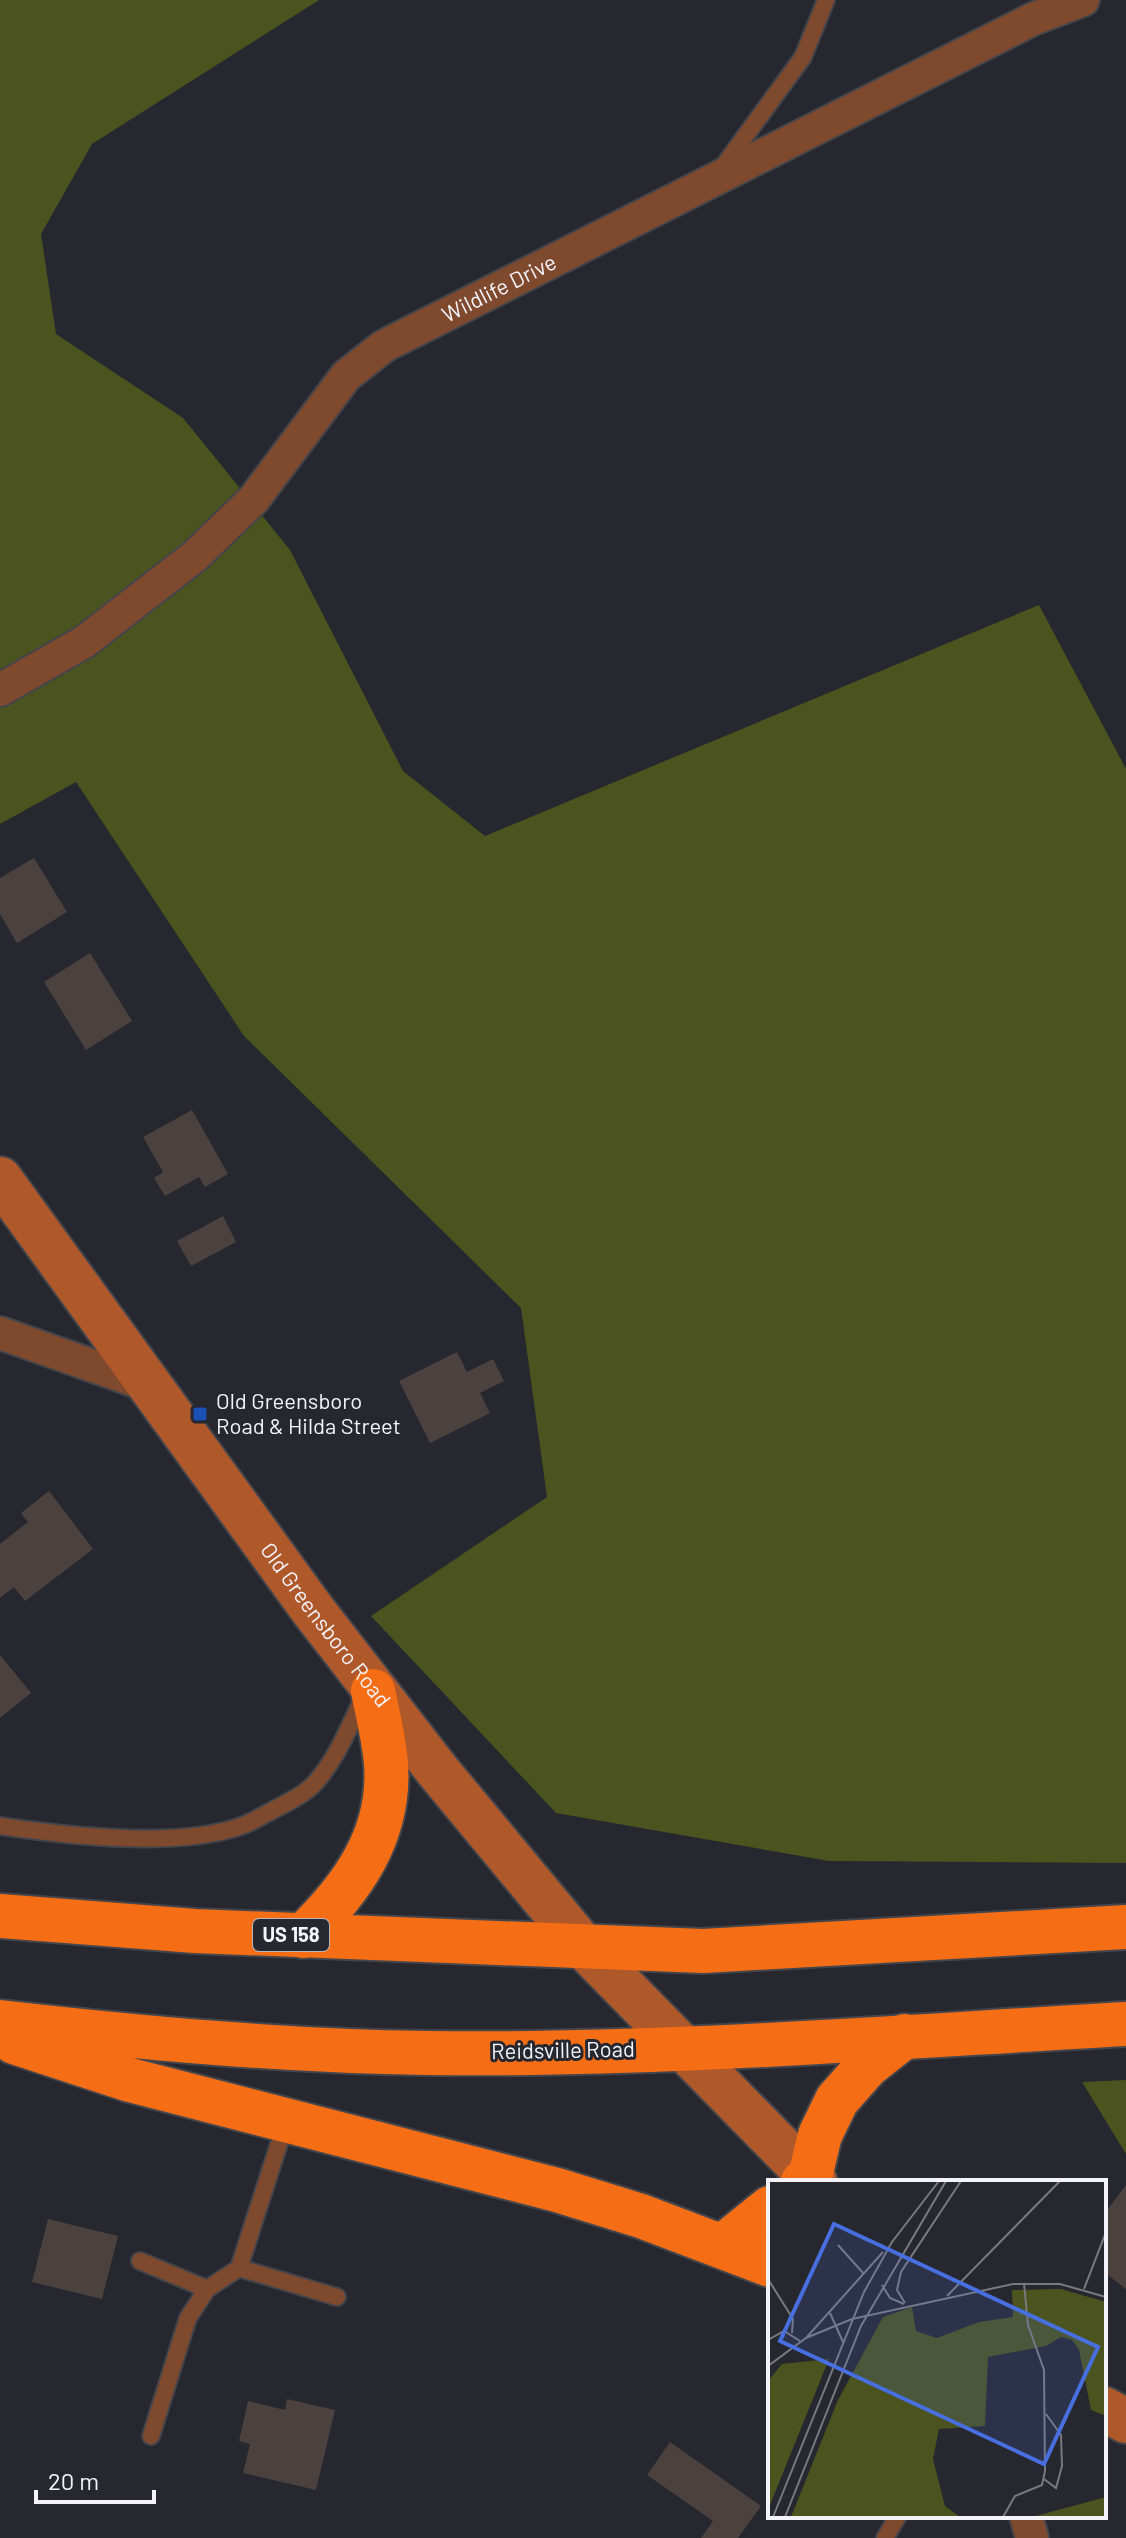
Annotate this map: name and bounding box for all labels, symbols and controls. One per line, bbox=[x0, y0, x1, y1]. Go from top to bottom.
street label: Wildlife Drive bbox=[437, 247, 560, 327]
place label: Old Greensboro Road & Hilda Street bbox=[216, 1387, 401, 1438]
marker: Old Greensboro Road & Hilda Street bbox=[191, 1405, 209, 1423]
street label: Old Greensboro Road bbox=[256, 1537, 397, 1711]
road number: US 158 bbox=[253, 1919, 329, 1951]
street label: Reidsville Road bbox=[491, 2035, 635, 2063]
inset map bbox=[768, 2180, 1106, 2518]
scale bar bbox=[36, 2454, 154, 2504]
text: 20 m bbox=[48, 2466, 99, 2495]

